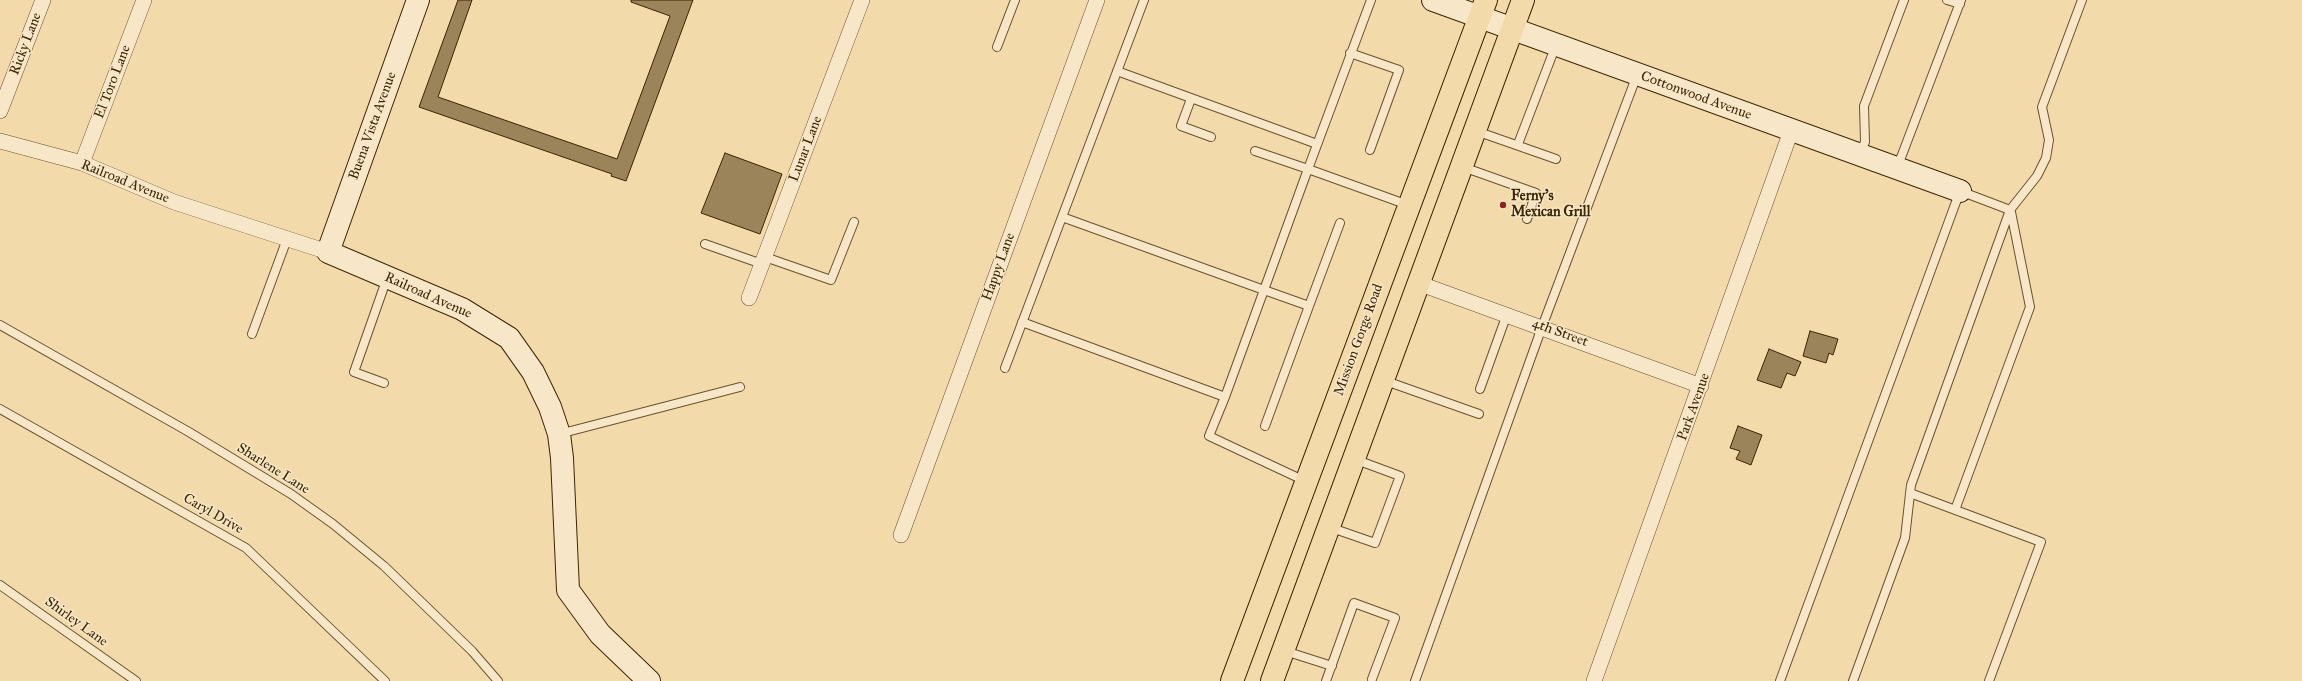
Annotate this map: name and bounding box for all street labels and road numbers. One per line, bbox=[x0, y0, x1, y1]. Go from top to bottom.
street label: Ricky Lane bbox=[6, 11, 46, 77]
street label: El Toro Lane bbox=[91, 43, 135, 121]
street label: Cottonwood Avenue bbox=[1638, 68, 1754, 124]
street label: Buena Vista Avenue bbox=[346, 70, 400, 182]
street label: Lunar Lane bbox=[786, 114, 826, 184]
street label: Railroad Avenue bbox=[78, 157, 172, 207]
street label: Happy Lane bbox=[979, 231, 1019, 303]
street label: Railroad Avenue bbox=[382, 269, 474, 323]
street label: Mission Gorge Road bbox=[1331, 282, 1387, 398]
street label: 4th Street bbox=[1530, 315, 1590, 351]
street label: Park Avenue bbox=[1674, 371, 1714, 443]
street label: Sharlene Lane bbox=[234, 440, 312, 498]
street label: Caryl Drive bbox=[180, 490, 246, 538]
street label: Shirley Lane bbox=[41, 594, 111, 650]

